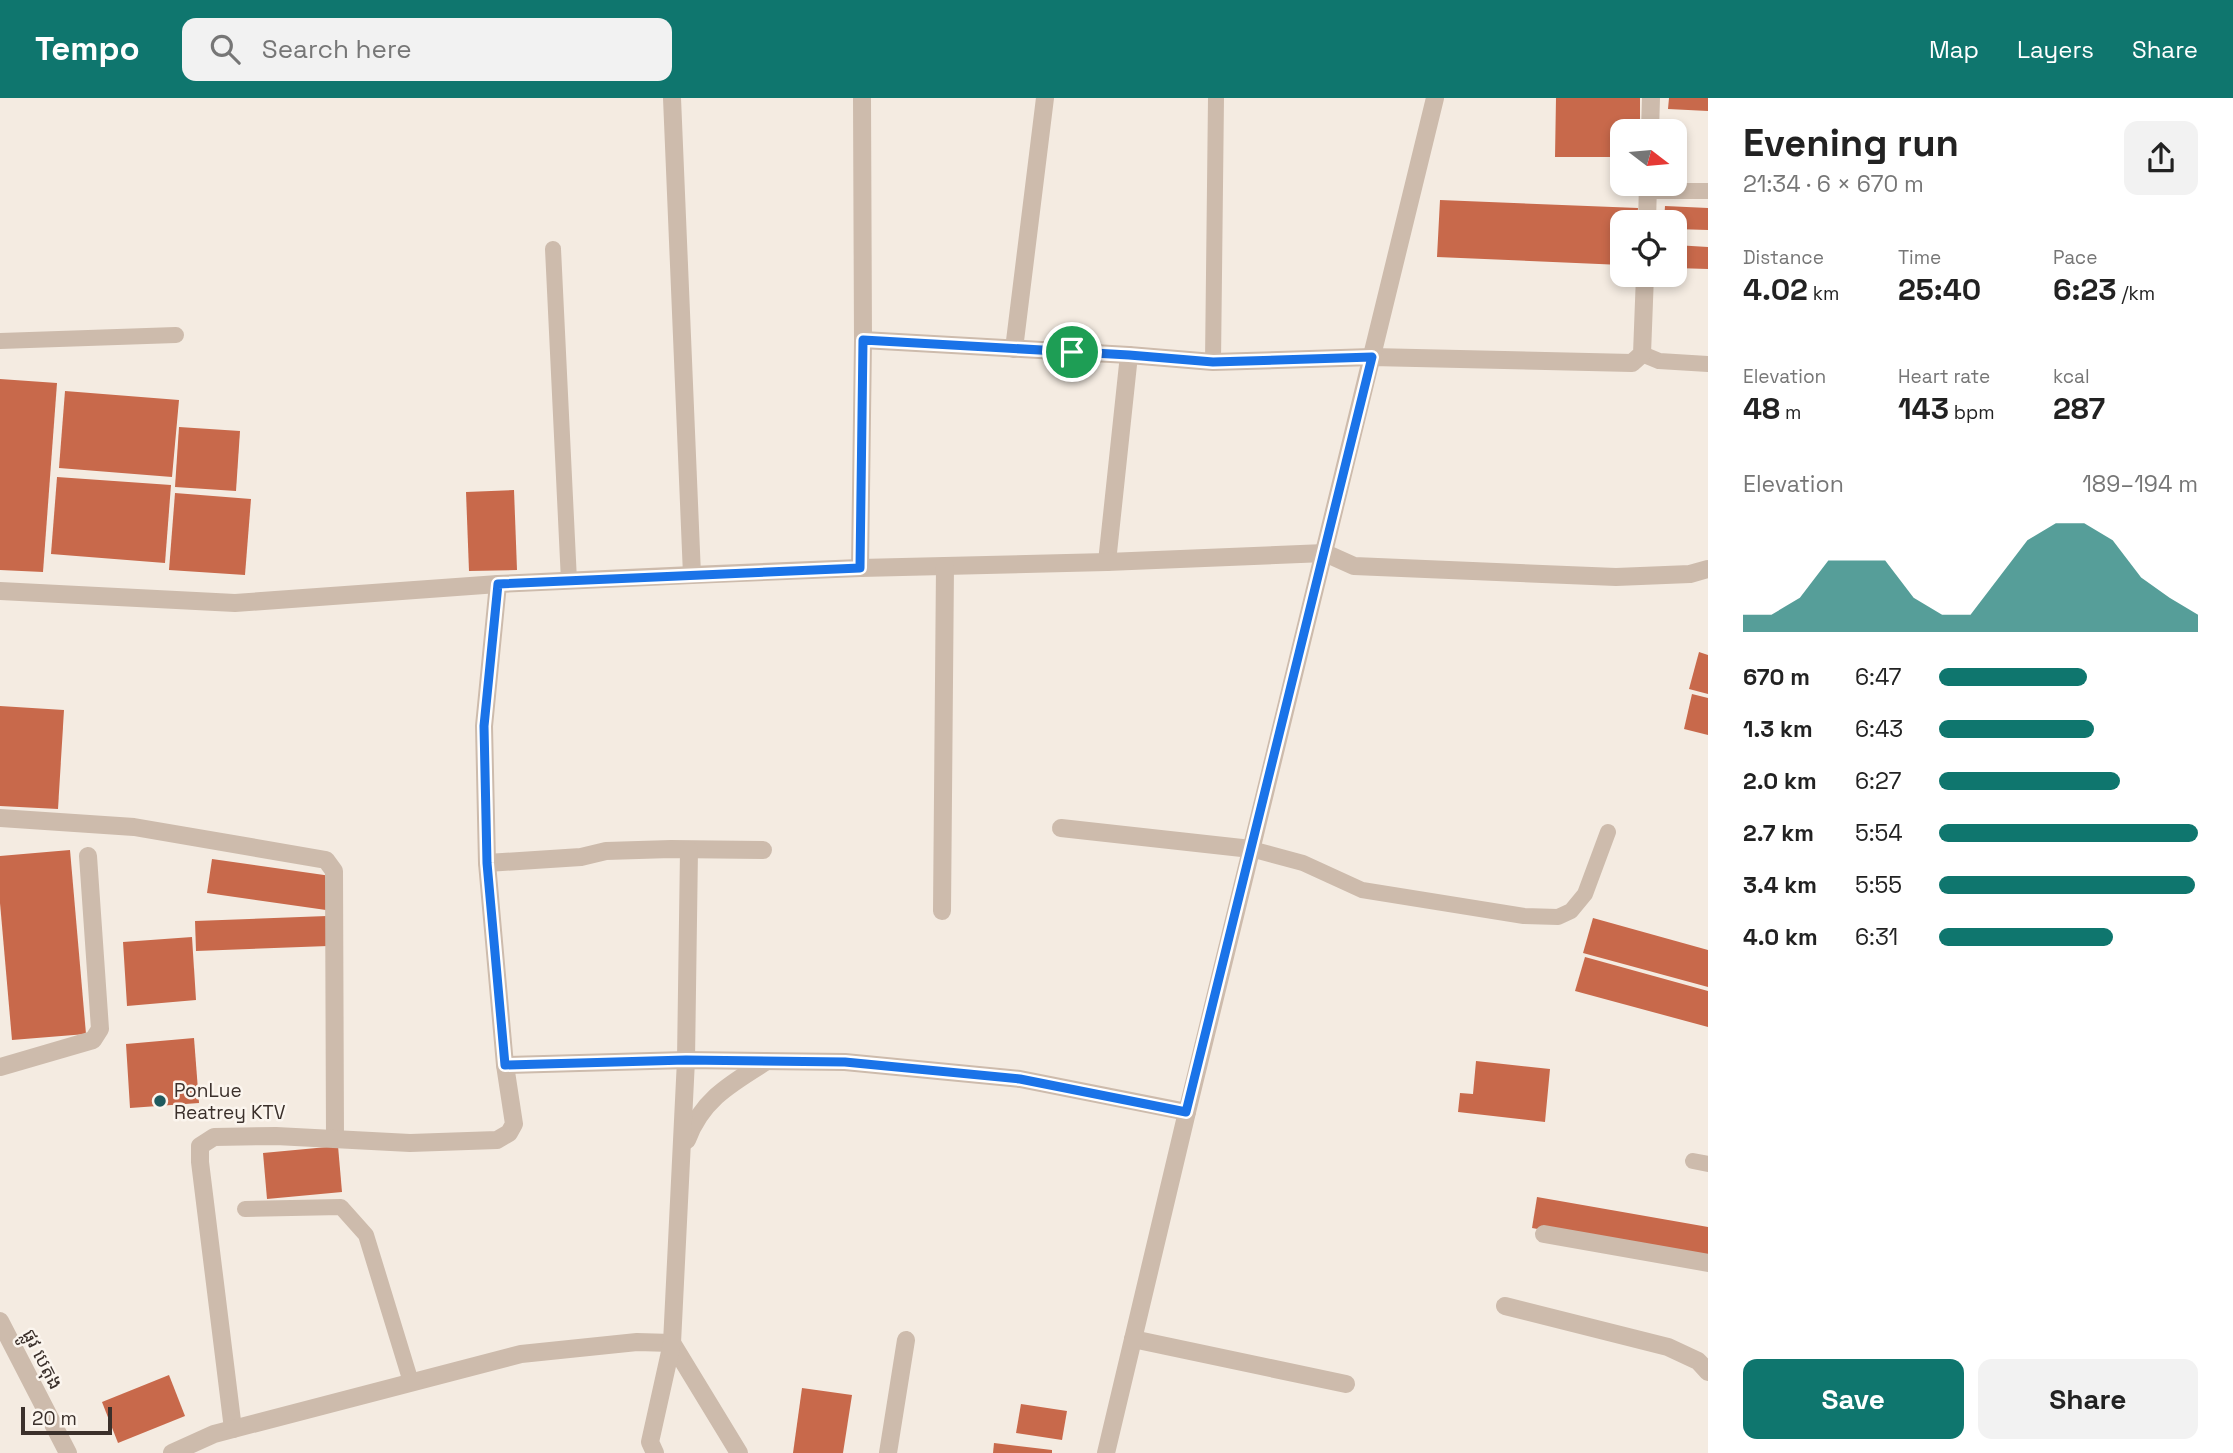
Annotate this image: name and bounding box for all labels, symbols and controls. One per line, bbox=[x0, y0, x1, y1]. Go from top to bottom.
search box bbox=[182, 18, 672, 81]
text: Tempo bbox=[35, 28, 140, 70]
icon: search bbox=[206, 30, 244, 68]
text: Search here bbox=[262, 32, 412, 66]
text: Map bbox=[1929, 34, 1979, 65]
text: Layers bbox=[2017, 34, 2094, 65]
text: Share bbox=[2132, 34, 2198, 65]
north arrow bbox=[1610, 119, 1687, 196]
map controls bbox=[1610, 119, 1687, 287]
text: Evening run bbox=[1743, 119, 1959, 167]
button: share bbox=[2124, 121, 2198, 195]
text: 21:34 · 6 × 670 m bbox=[1743, 169, 1924, 199]
button: locate bbox=[1610, 210, 1687, 287]
text: Distance bbox=[1743, 245, 1824, 270]
text: Time bbox=[1898, 245, 1941, 270]
text: Pace bbox=[2053, 245, 2097, 270]
text: 4.02 bbox=[1743, 270, 1808, 309]
text: 25:40 bbox=[1898, 270, 1981, 309]
text: 6:23 bbox=[2053, 270, 2117, 309]
text: km bbox=[1808, 281, 1839, 306]
text: /km bbox=[2117, 281, 2155, 306]
pin bbox=[1042, 322, 1102, 382]
icon: arrive bbox=[1053, 333, 1091, 371]
text: Elevation bbox=[1743, 364, 1826, 389]
text: Heart rate bbox=[1898, 364, 1990, 389]
text: kcal bbox=[2053, 364, 2090, 389]
text: 48 bbox=[1743, 389, 1780, 428]
text: 143 bbox=[1898, 389, 1949, 428]
text: 287 bbox=[2053, 389, 2105, 428]
text: m bbox=[1780, 400, 1801, 425]
text: bpm bbox=[1949, 400, 1995, 425]
text: Elevation bbox=[1743, 469, 1844, 499]
text: 189–194 m bbox=[2082, 469, 2198, 499]
text: 670 m bbox=[1743, 662, 1810, 692]
text: 6:47 bbox=[1855, 662, 1902, 692]
text: 1.3 km bbox=[1743, 714, 1813, 744]
text: 6:43 bbox=[1855, 714, 1903, 744]
text: 2.0 km bbox=[1743, 766, 1817, 796]
text: 6:27 bbox=[1855, 766, 1902, 796]
text: 2.7 km bbox=[1743, 818, 1814, 848]
text: 5:54 bbox=[1855, 818, 1903, 848]
text: 3.4 km bbox=[1743, 870, 1817, 900]
text: 5:55 bbox=[1855, 870, 1902, 900]
text: 4.0 km bbox=[1743, 922, 1818, 952]
text: 6:31 bbox=[1855, 922, 1898, 952]
place label: PonLue Reatrey KTV bbox=[174, 1078, 286, 1125]
marker: PonLue Reatrey KTV bbox=[152, 1093, 168, 1109]
street label: ផ្លូវ បេតុង bbox=[13, 1325, 68, 1396]
button: Save bbox=[1743, 1359, 1964, 1439]
button: Share bbox=[1978, 1359, 2198, 1439]
scale bar bbox=[21, 1404, 112, 1436]
text: 20 m bbox=[32, 1406, 77, 1431]

